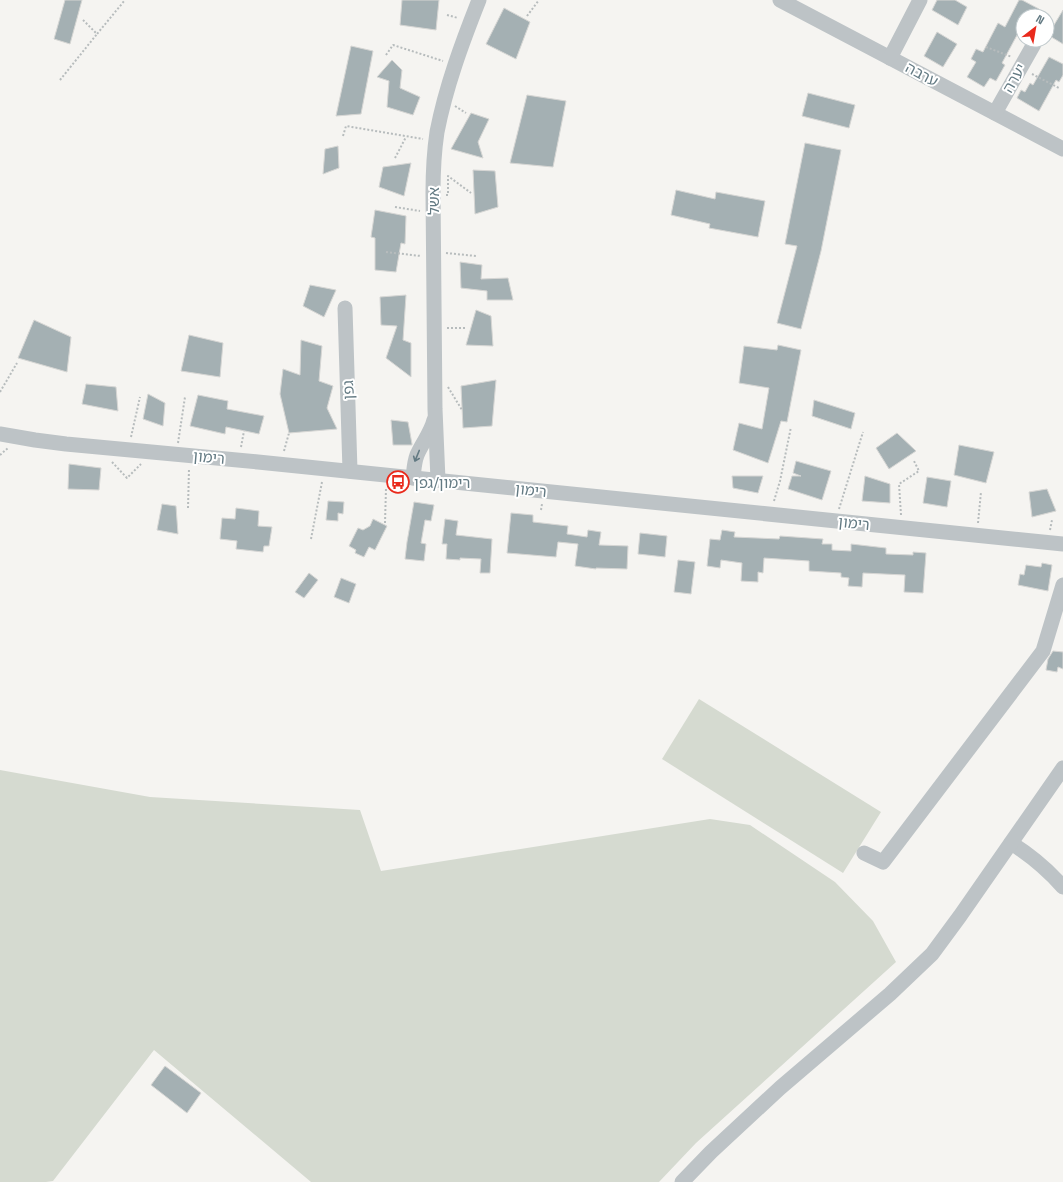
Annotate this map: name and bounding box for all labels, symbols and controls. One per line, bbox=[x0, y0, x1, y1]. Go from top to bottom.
north arrow bbox=[1015, 8, 1055, 48]
text: N bbox=[1033, 12, 1047, 27]
street label: ערבה bbox=[902, 58, 942, 90]
street label: יערה bbox=[998, 60, 1030, 96]
street label: אשל bbox=[424, 187, 443, 215]
street label: גפן bbox=[338, 380, 358, 400]
street label: רימון bbox=[192, 446, 226, 468]
one-way arrow bbox=[413, 449, 421, 461]
bus stop icon: רימון/גפן bbox=[385, 469, 411, 495]
place label: רימון/גפן bbox=[414, 473, 470, 492]
street label: רימון bbox=[514, 479, 548, 501]
street label: רימון bbox=[837, 512, 871, 534]

